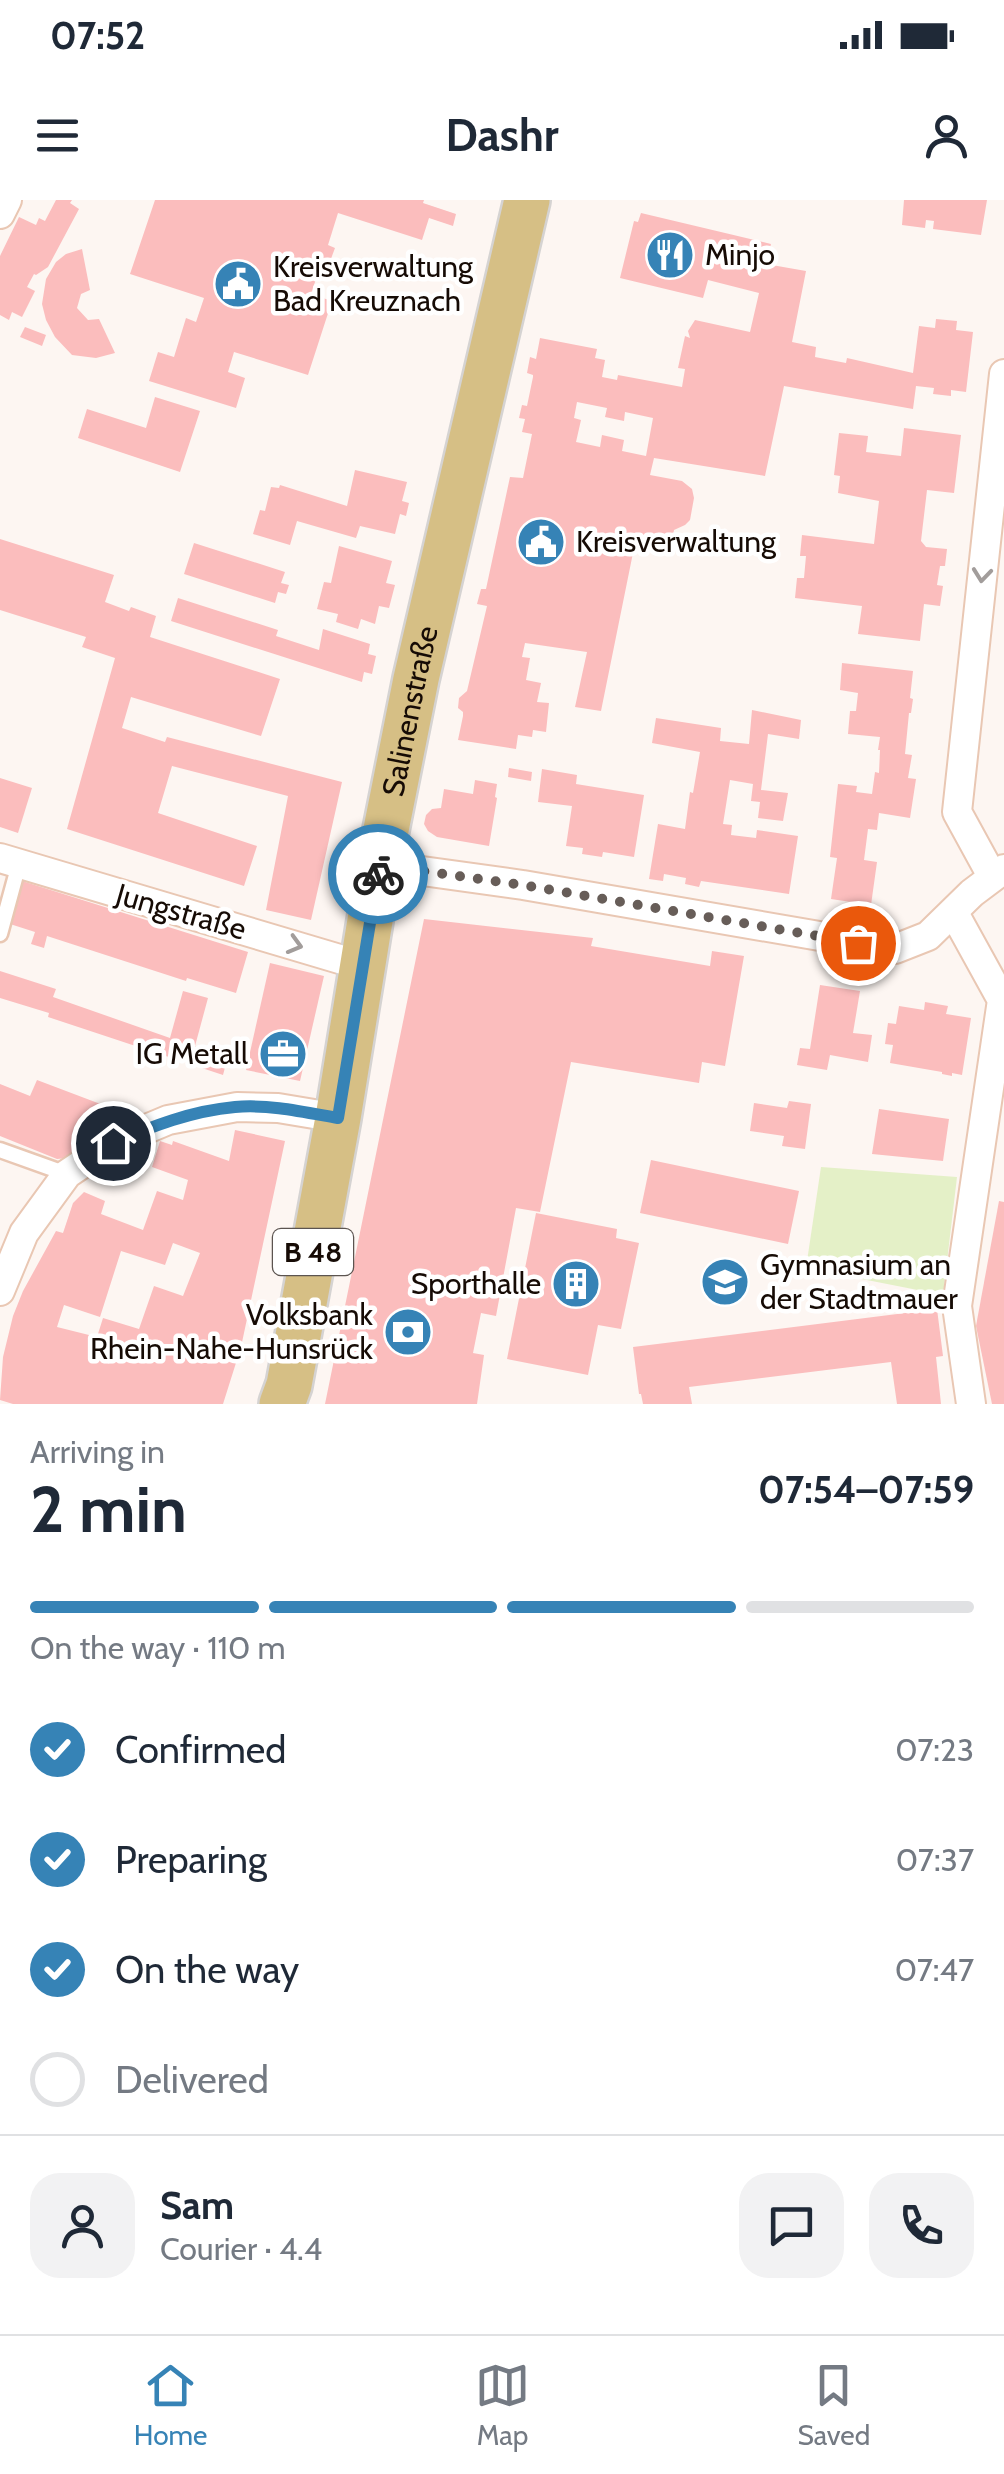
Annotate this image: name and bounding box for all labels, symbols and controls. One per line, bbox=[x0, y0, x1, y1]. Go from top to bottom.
text: 07:52 bbox=[50, 12, 145, 59]
icon: menu bbox=[30, 108, 85, 163]
text: Dashr bbox=[445, 108, 559, 162]
icon: person bbox=[919, 108, 974, 163]
restaurant icon: Minjo bbox=[644, 229, 696, 281]
place label: Minjo bbox=[705, 236, 775, 273]
place label: Kreisverwaltung Bad Kreuznach bbox=[273, 248, 474, 319]
public building icon: Kreisverwaltung Bad Kreuznach bbox=[212, 258, 264, 310]
public building icon: Kreisverwaltung bbox=[515, 516, 567, 568]
place label: Kreisverwaltung bbox=[576, 523, 777, 560]
one-way arrow bbox=[972, 568, 994, 584]
street label: Salinenstraße bbox=[374, 622, 446, 799]
courier bbox=[328, 824, 428, 924]
icon: bike bbox=[351, 847, 406, 902]
street label: Jungstraße bbox=[111, 875, 250, 948]
pin bbox=[816, 901, 901, 986]
icon: bag bbox=[831, 916, 886, 971]
one-way arrow bbox=[286, 933, 303, 954]
office icon: IG Metall bbox=[257, 1028, 309, 1080]
place label: IG Metall bbox=[135, 1035, 248, 1072]
pin bbox=[71, 1101, 156, 1186]
icon: home bbox=[86, 1116, 141, 1171]
road number: B 48 bbox=[273, 1229, 353, 1275]
place label: Gymnasium an der Stadtmauer bbox=[760, 1246, 958, 1317]
school or university icon: Gymnasium an der Stadtmauer bbox=[699, 1256, 751, 1308]
building icon: Sporthalle bbox=[550, 1258, 602, 1310]
place label: Sporthalle bbox=[411, 1265, 541, 1302]
place label: Volksbank Rhein-Nahe-Hunsrück bbox=[90, 1296, 374, 1367]
bank icon: Volksbank Rhein-Nahe-Hunsrück bbox=[382, 1306, 434, 1358]
text: Arriving in bbox=[30, 1432, 165, 1471]
text: 07:54–07:59 bbox=[758, 1466, 974, 1513]
text: 2 min bbox=[30, 1469, 187, 1548]
text: On the way · 110 m bbox=[30, 1628, 286, 1667]
icon: check bbox=[30, 1722, 85, 1777]
text: Confirmed bbox=[115, 1726, 286, 1773]
text: 07:23 bbox=[895, 1730, 974, 1769]
icon: check bbox=[30, 1832, 85, 1887]
text: Preparing bbox=[115, 1836, 267, 1883]
text: 07:37 bbox=[896, 1840, 974, 1879]
icon: check bbox=[30, 1942, 85, 1997]
text: On the way bbox=[115, 1946, 299, 1993]
text: 07:47 bbox=[895, 1950, 974, 1989]
text: Delivered bbox=[115, 2056, 269, 2103]
button: person bbox=[30, 2173, 135, 2278]
button: chat bbox=[739, 2173, 844, 2278]
button: phone bbox=[869, 2173, 974, 2278]
text: Sam bbox=[160, 2182, 234, 2229]
text: Courier · 4.4 bbox=[160, 2229, 322, 2268]
tab: Home bbox=[134, 2358, 207, 2452]
tab: Map bbox=[475, 2358, 530, 2452]
tab: Saved bbox=[798, 2358, 870, 2452]

